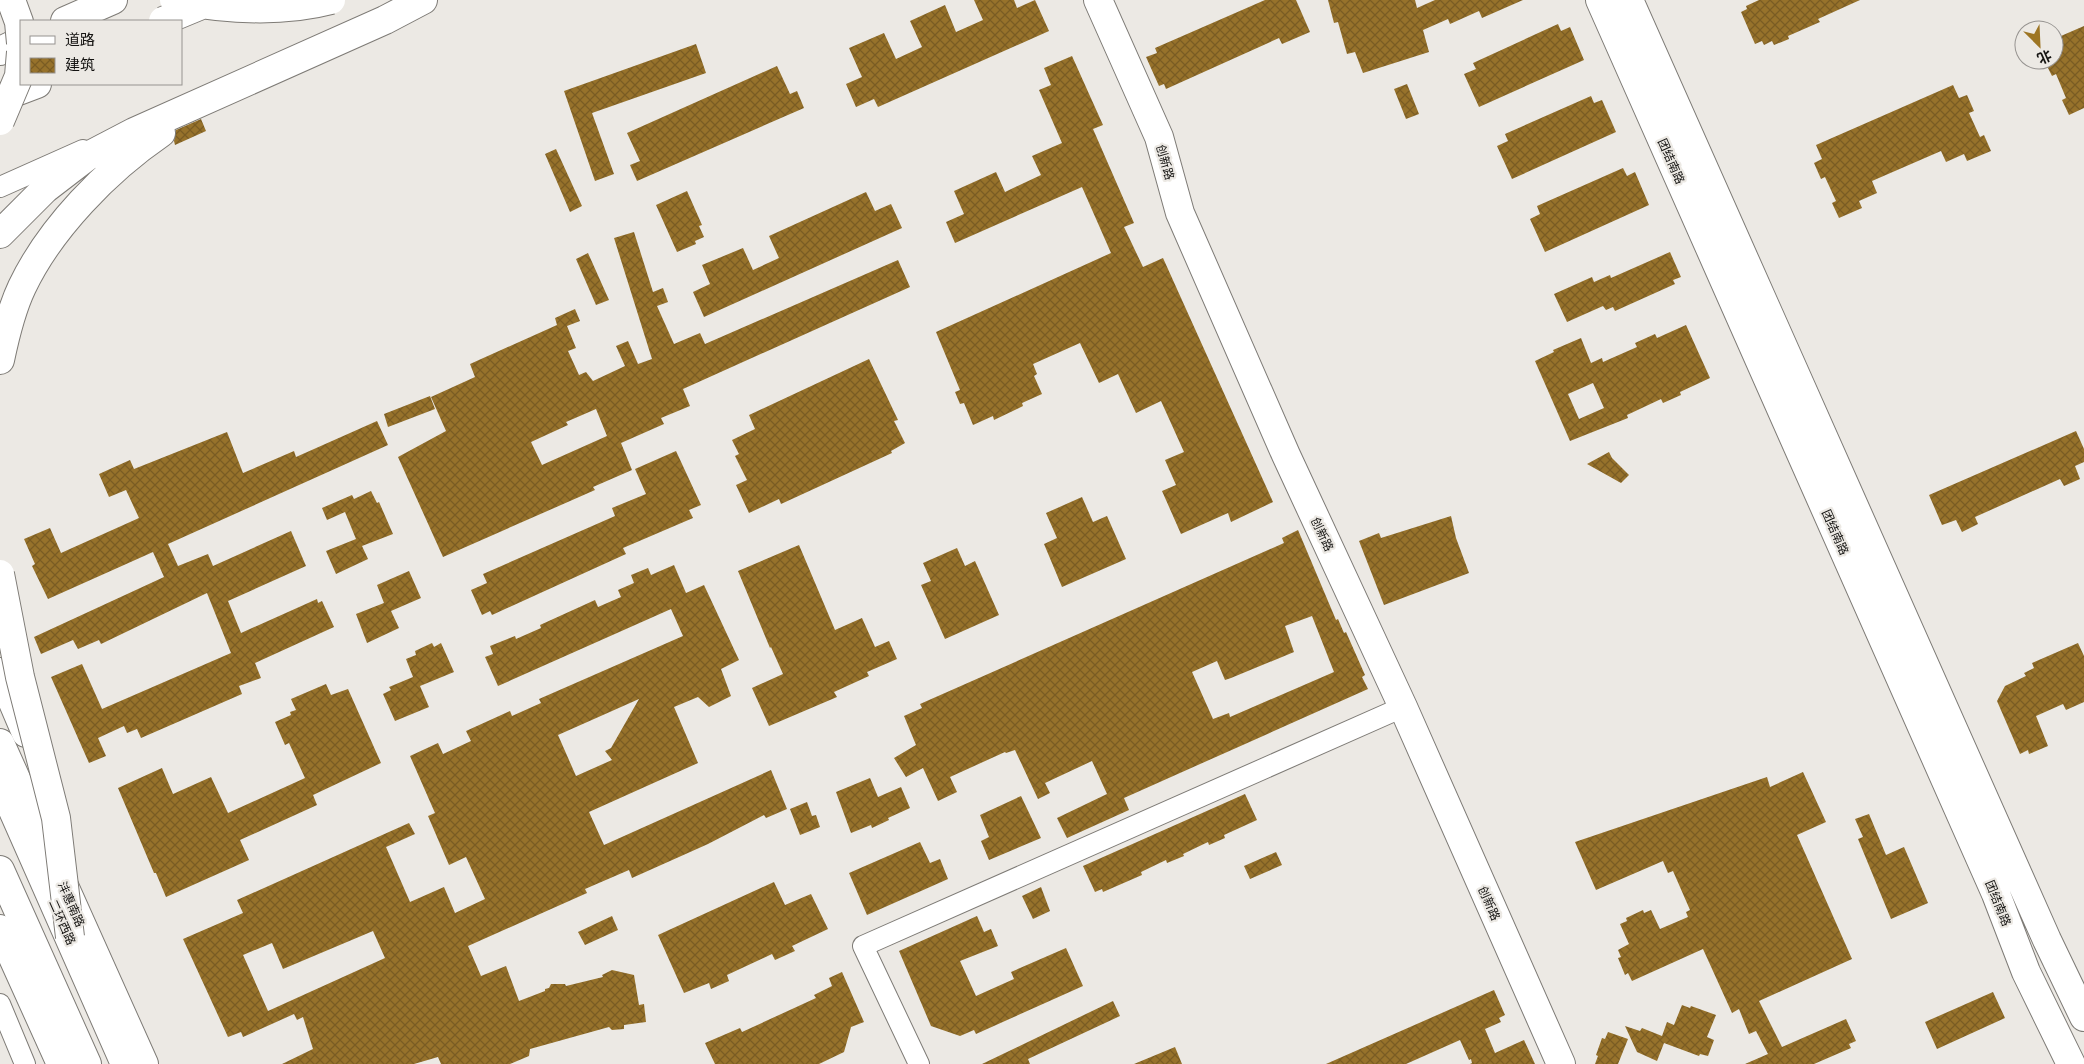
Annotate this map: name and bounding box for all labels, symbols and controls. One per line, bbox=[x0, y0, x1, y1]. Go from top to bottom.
legend bbox=[20, 20, 182, 85]
north arrow bbox=[2014, 20, 2064, 70]
text: 道路 bbox=[65, 30, 95, 48]
text: 北 bbox=[2035, 47, 2054, 68]
text: 建筑 bbox=[65, 55, 95, 73]
street label: 团结南路 bbox=[1656, 136, 1688, 186]
street label: 创新路 bbox=[1154, 143, 1178, 181]
street label: 团结南路 bbox=[1820, 507, 1852, 557]
street label: 创新路 bbox=[1309, 515, 1337, 553]
street label: 团结南路 bbox=[1984, 878, 2014, 928]
street label: 沣惠南路 bbox=[56, 879, 88, 929]
street label: 创新路 bbox=[1476, 884, 1504, 922]
street label: 二环西路 bbox=[47, 897, 79, 947]

